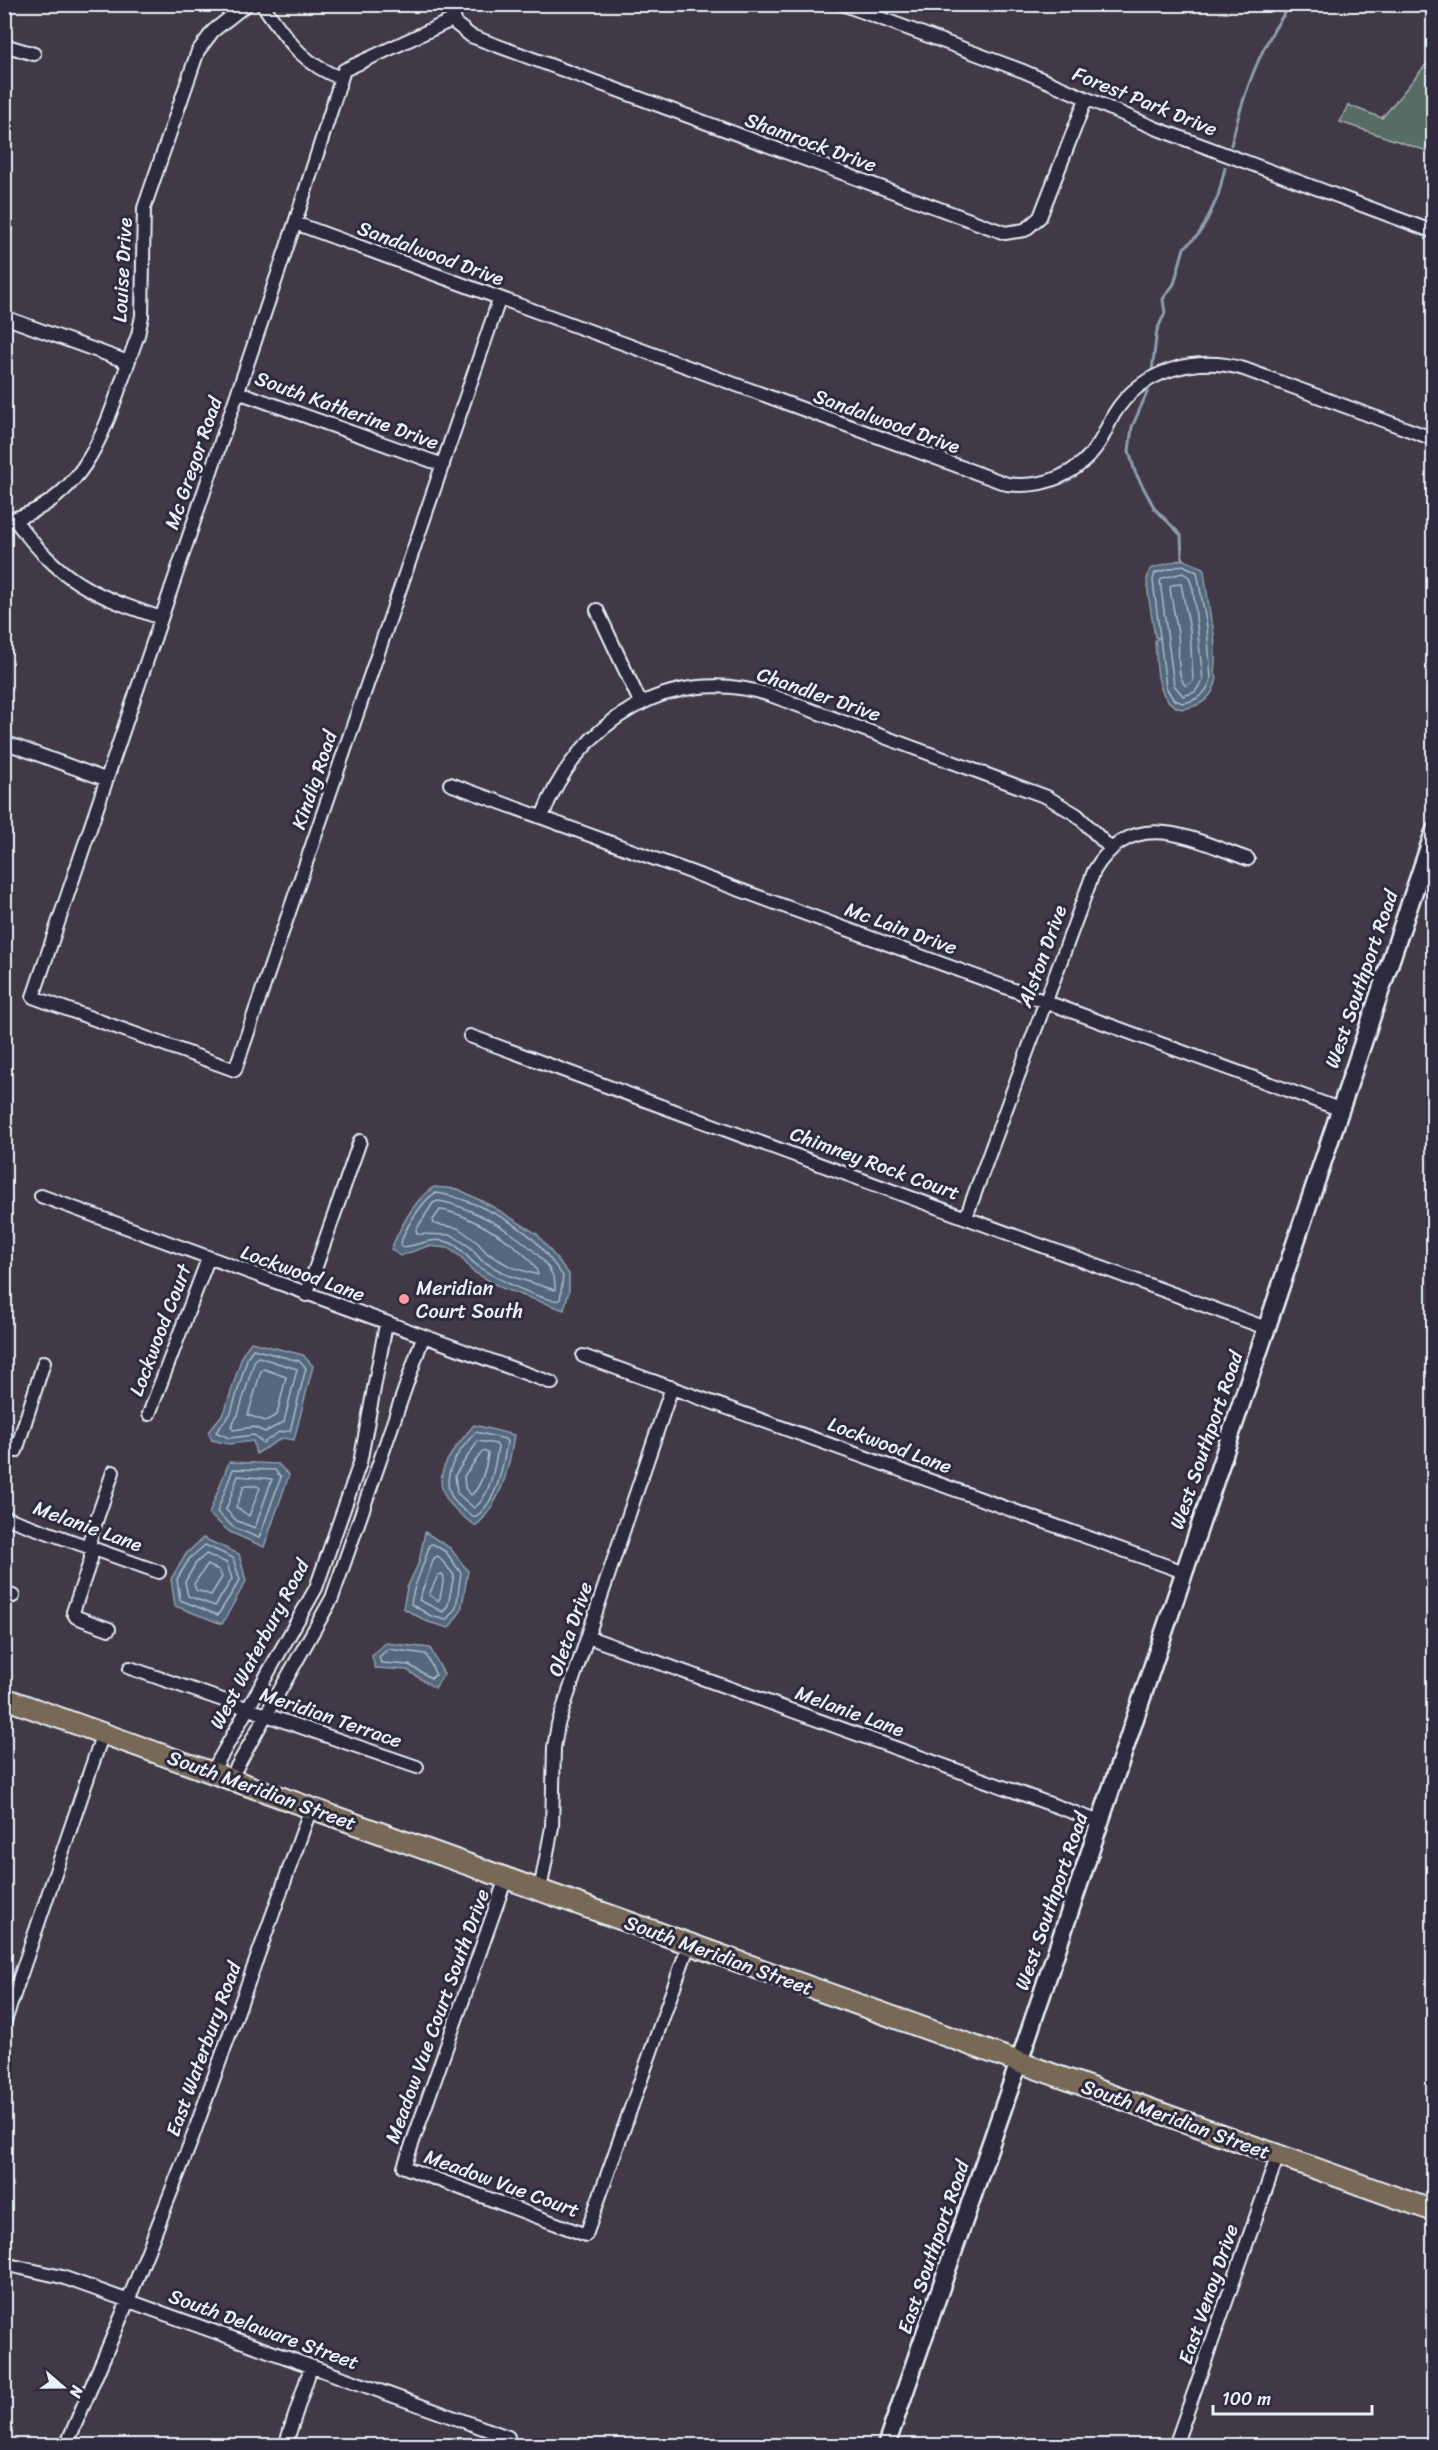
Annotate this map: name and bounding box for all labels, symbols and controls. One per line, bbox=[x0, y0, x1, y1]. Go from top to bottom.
street label: Forest Park Drive bbox=[1067, 56, 1223, 146]
street label: Shamrock Drive bbox=[740, 102, 882, 182]
street label: Sandalwood Drive bbox=[353, 211, 509, 296]
street label: Louise Drive bbox=[102, 216, 143, 323]
street label: South Katherine Drive bbox=[250, 361, 444, 460]
street label: Sandalwood Drive bbox=[809, 379, 965, 464]
street label: Mc Gregor Road bbox=[154, 391, 233, 534]
street label: Chandler Drive bbox=[752, 657, 886, 732]
street label: Kindig Road bbox=[281, 725, 348, 834]
street label: West Southport Road bbox=[1315, 884, 1409, 1073]
street label: Mc Lain Drive bbox=[840, 892, 962, 965]
street label: Alston Drive bbox=[1007, 900, 1077, 1013]
street label: Chimney Rock Court bbox=[785, 1116, 965, 1211]
street label: Lockwood Lane bbox=[236, 1235, 370, 1312]
street label: Lockwood Court bbox=[119, 1258, 202, 1401]
place label: Meridian Court South bbox=[416, 1271, 523, 1329]
marker: Meridian Court South bbox=[397, 1292, 411, 1306]
street label: West Southport Road bbox=[1160, 1345, 1254, 1534]
street label: Lockwood Lane bbox=[823, 1407, 957, 1484]
street label: Melanie Lane bbox=[28, 1491, 148, 1563]
street label: West Waterbury Road bbox=[200, 1552, 320, 1736]
street label: Oleta Drive bbox=[538, 1577, 603, 1681]
street label: Melanie Lane bbox=[790, 1676, 910, 1748]
street label: Meridian Terrace bbox=[255, 1677, 407, 1758]
street label: South Meridian Street bbox=[163, 1740, 361, 1841]
street label: West Southport Road bbox=[1005, 1806, 1099, 1995]
street label: Meadow Vue Court South Drive bbox=[375, 1884, 500, 2148]
street label: South Meridian Street bbox=[620, 1905, 818, 2006]
street label: East Waterbury Road bbox=[156, 1956, 252, 2141]
street label: South Meridian Street bbox=[1077, 2069, 1275, 2170]
street label: Meadow Vue Court bbox=[419, 2139, 585, 2228]
street label: East Southport Road bbox=[887, 2154, 980, 2339]
street label: East Venoy Drive bbox=[1168, 2219, 1249, 2369]
street label: South Delaware Street bbox=[164, 2279, 364, 2380]
north arrow bbox=[33, 2357, 93, 2417]
scale bar bbox=[1213, 2378, 1372, 2416]
text: N bbox=[61, 2381, 92, 2403]
text: 100 m bbox=[1222, 2383, 1271, 2415]

